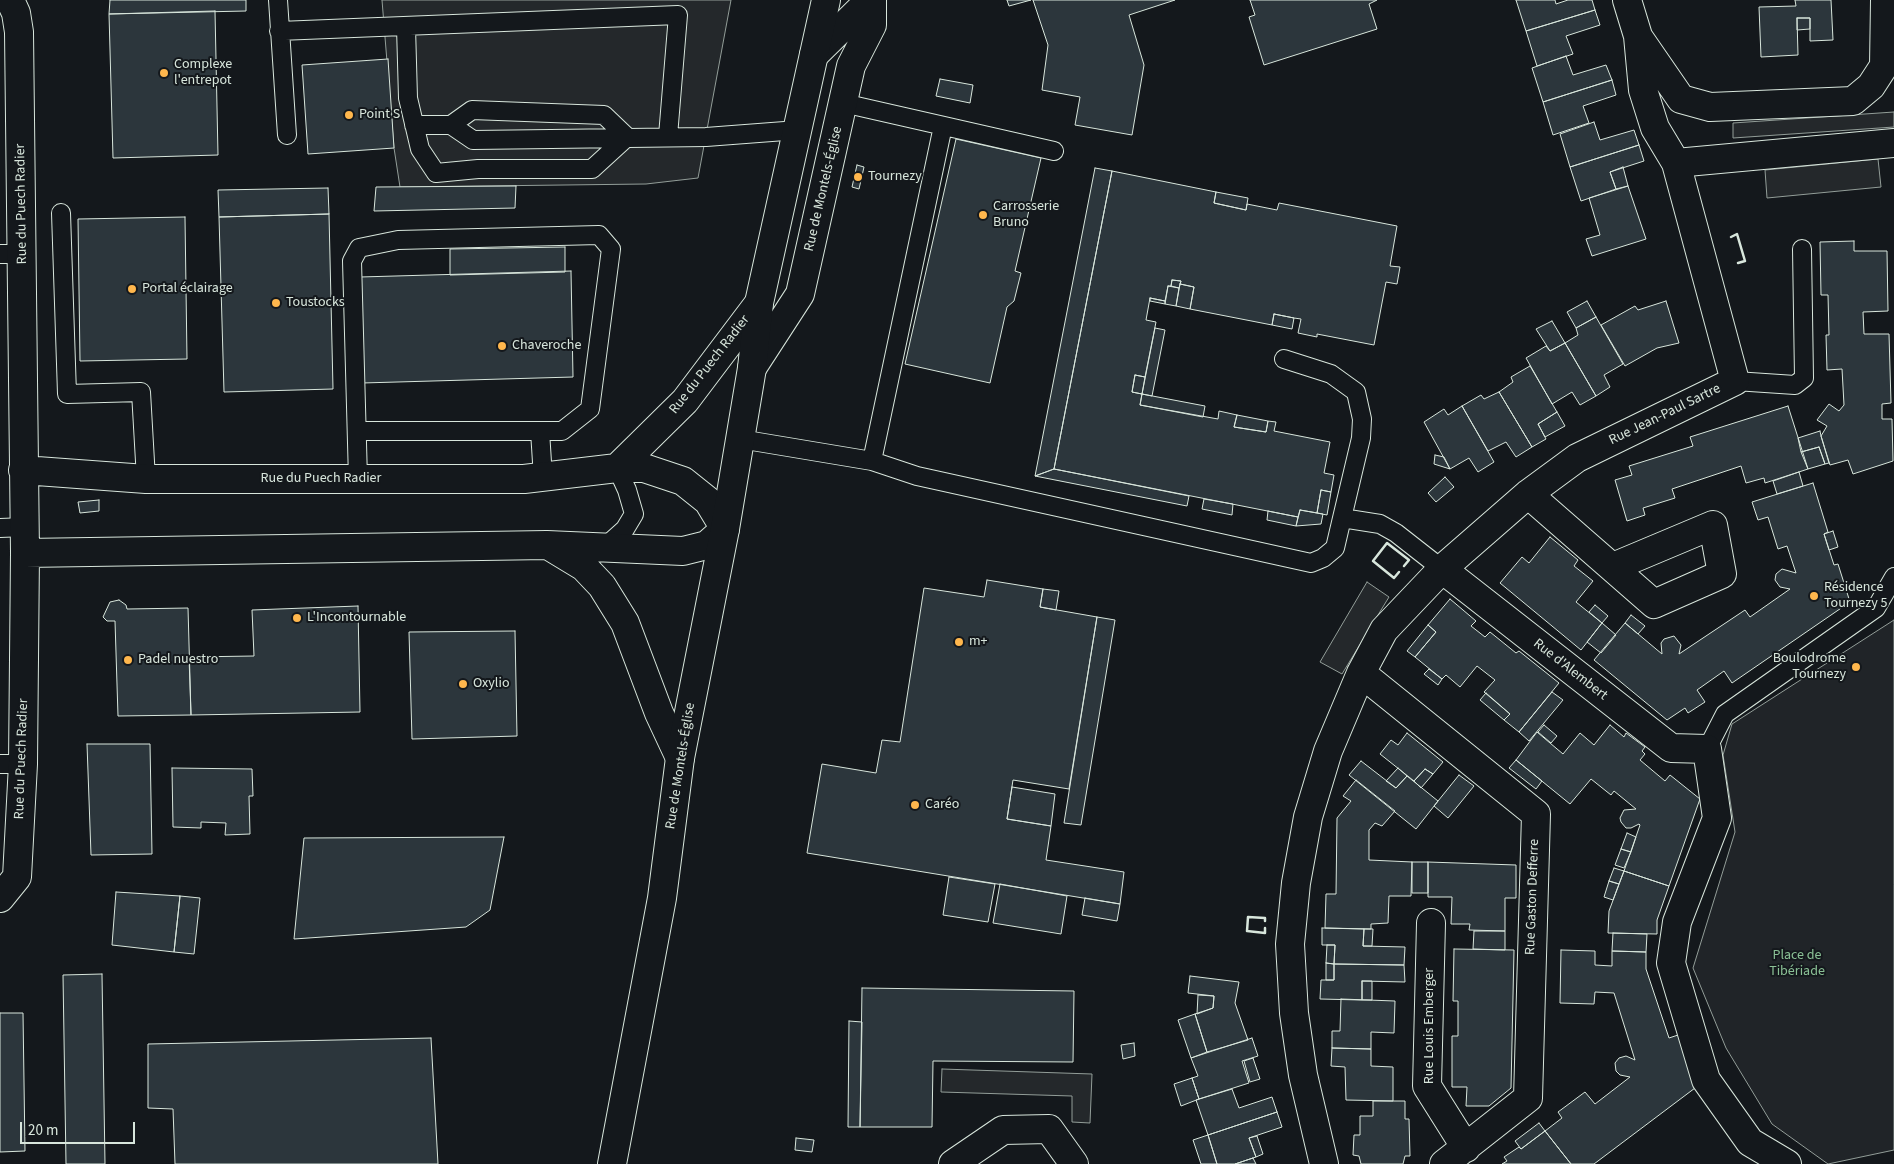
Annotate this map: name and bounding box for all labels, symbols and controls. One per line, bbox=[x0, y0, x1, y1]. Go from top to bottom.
place label: Complexe l'entrepot bbox=[174, 57, 232, 90]
marker: Complexe l'entrepot bbox=[158, 67, 170, 79]
place label: Point S bbox=[359, 107, 400, 123]
marker: Point S bbox=[343, 109, 355, 121]
street label: Rue de Montels-Église bbox=[801, 125, 847, 253]
street label: Rue du Puech Radier bbox=[13, 143, 31, 265]
place label: Tournezy bbox=[868, 169, 922, 185]
marker: Tournezy bbox=[852, 171, 864, 183]
place label: Carrosserie Bruno bbox=[993, 199, 1059, 232]
marker: Carrosserie Bruno bbox=[977, 209, 989, 221]
place label: Portal éclairage bbox=[142, 281, 233, 297]
marker: Portal éclairage bbox=[126, 283, 138, 295]
place label: Toustocks bbox=[286, 295, 345, 311]
marker: Toustocks bbox=[270, 297, 282, 309]
street label: Rue du Puech Radier bbox=[666, 312, 754, 418]
place label: Chaveroche bbox=[512, 338, 581, 354]
marker: Chaveroche bbox=[496, 340, 508, 352]
street label: Rue Jean-Paul Sartre bbox=[1606, 381, 1724, 449]
street label: Rue du Puech Radier bbox=[261, 471, 381, 487]
place label: Résidence Tournezy 5 bbox=[1824, 580, 1887, 612]
marker: Résidence Tournezy 5 bbox=[1808, 590, 1820, 602]
place label: L'Incontournable bbox=[307, 610, 406, 626]
marker: L'Incontournable bbox=[291, 612, 303, 624]
place label: m+ bbox=[969, 634, 988, 650]
marker: m+ bbox=[953, 636, 965, 648]
street label: Rue d'Alembert bbox=[1529, 636, 1611, 704]
place label: Boulodrome Tournezy bbox=[1773, 651, 1846, 684]
place label: Padel nuestro bbox=[138, 652, 218, 668]
marker: Padel nuestro bbox=[122, 654, 134, 666]
marker: Boulodrome Tournezy bbox=[1850, 661, 1862, 673]
place label: Oxylio bbox=[473, 676, 509, 692]
marker: Oxylio bbox=[457, 678, 469, 690]
street label: Rue du Puech Radier bbox=[11, 698, 33, 820]
street label: Rue de Montels-Église bbox=[663, 702, 699, 830]
place label: Caréo bbox=[925, 797, 959, 813]
marker: Caréo bbox=[909, 799, 921, 811]
street label: Rue Gaston Defferre bbox=[1523, 839, 1543, 955]
park label: Place de Tibériade bbox=[1769, 948, 1825, 980]
street label: Rue Louis Emberger bbox=[1422, 968, 1438, 1084]
scale bar bbox=[22, 1112, 138, 1144]
text: 20 m bbox=[28, 1120, 58, 1141]

